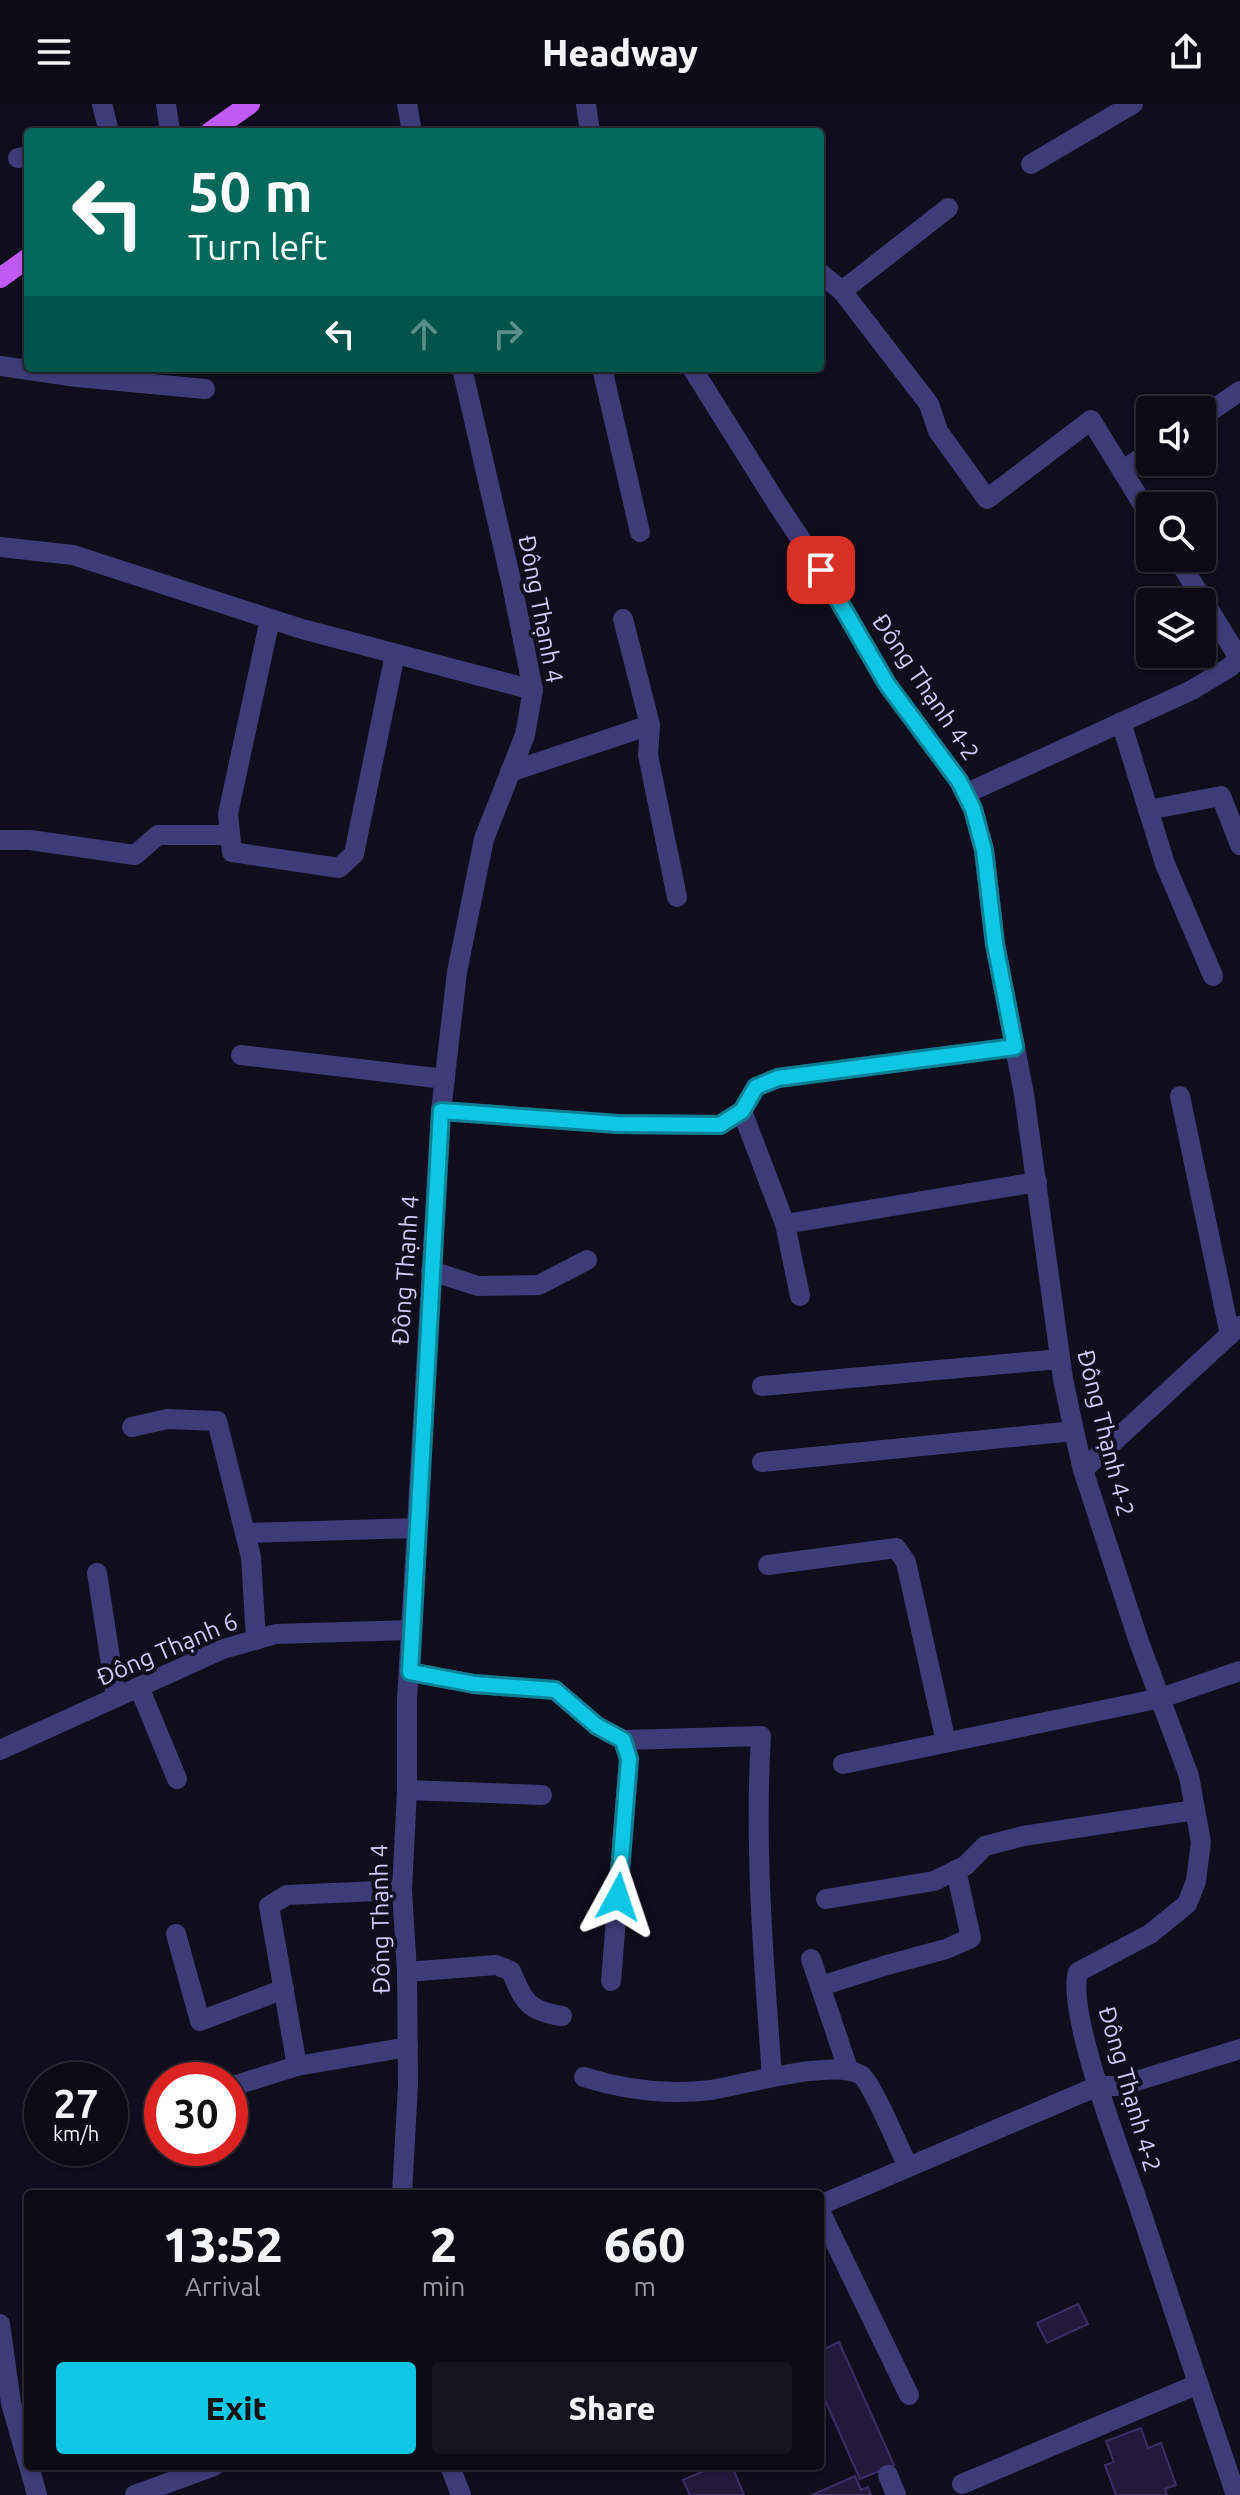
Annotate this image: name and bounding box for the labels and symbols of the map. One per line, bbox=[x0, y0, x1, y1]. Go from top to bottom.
street label: Đông Thạnh 4 bbox=[513, 533, 569, 685]
pin bbox=[787, 536, 855, 604]
street label: Đông Thạnh 4-2 bbox=[867, 609, 985, 765]
street label: Đông Thạnh 4 bbox=[386, 1194, 424, 1346]
street label: Đông Thạnh 4-2 bbox=[1072, 1347, 1140, 1519]
street label: Đông Thạnh 6 bbox=[93, 1607, 241, 1691]
street label: Đông Thạnh 4 bbox=[365, 1844, 395, 1994]
position arrow bbox=[576, 1855, 660, 1939]
street label: Đông Thạnh 4-2 bbox=[1094, 2003, 1166, 2175]
speed limit sign: 30 bbox=[144, 2062, 248, 2166]

